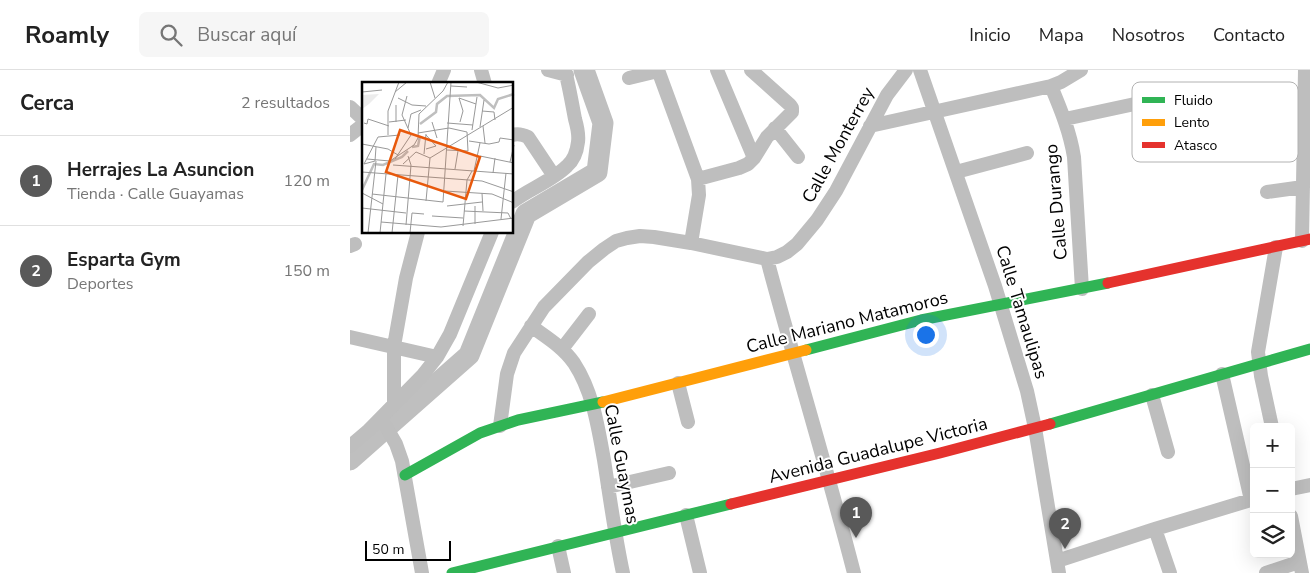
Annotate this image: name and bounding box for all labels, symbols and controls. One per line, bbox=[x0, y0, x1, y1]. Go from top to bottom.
search box bbox=[139, 12, 489, 57]
text: Roamly bbox=[25, 19, 109, 51]
icon: search bbox=[157, 21, 185, 49]
text: Buscar aquí bbox=[197, 22, 296, 48]
text: Inicio bbox=[969, 23, 1011, 47]
text: Mapa bbox=[1039, 23, 1084, 47]
text: Nosotros bbox=[1112, 23, 1185, 47]
text: Contacto bbox=[1213, 23, 1285, 47]
inset map bbox=[362, 82, 514, 234]
street label: Calle Monterrey bbox=[796, 82, 880, 207]
legend bbox=[1132, 82, 1298, 162]
text: Cerca bbox=[20, 89, 74, 117]
text: Fluido bbox=[1174, 91, 1213, 110]
text: 2 resultados bbox=[241, 92, 330, 114]
text: Lento bbox=[1174, 113, 1210, 132]
text: Atasco bbox=[1174, 136, 1217, 155]
street label: Calle Durango bbox=[1039, 143, 1073, 261]
text: Herrajes La Asuncion bbox=[67, 157, 254, 183]
text: 1 bbox=[31, 170, 41, 192]
text: 120 m bbox=[283, 170, 330, 192]
text: Tienda · Calle Guayamas bbox=[67, 183, 244, 205]
street label: Calle Tamaulipas bbox=[990, 242, 1054, 382]
text: Esparta Gym bbox=[67, 247, 181, 273]
text: 2 bbox=[31, 260, 41, 282]
text: 150 m bbox=[283, 260, 330, 282]
text: Deportes bbox=[67, 273, 134, 295]
street label: Calle Mariano Matamoros bbox=[744, 285, 950, 359]
your location bbox=[913, 322, 939, 348]
street label: Calle Guaymas bbox=[599, 402, 645, 526]
street label: Avenida Guadalupe Victoria bbox=[766, 411, 990, 489]
map controls bbox=[1250, 423, 1295, 558]
button: + bbox=[1250, 423, 1295, 468]
button: − bbox=[1250, 468, 1295, 513]
pin: 1 bbox=[840, 497, 872, 538]
pin: 2 bbox=[1049, 508, 1081, 549]
button: layers bbox=[1250, 513, 1295, 558]
scale bar bbox=[365, 538, 451, 561]
text: 50 m bbox=[372, 540, 404, 559]

